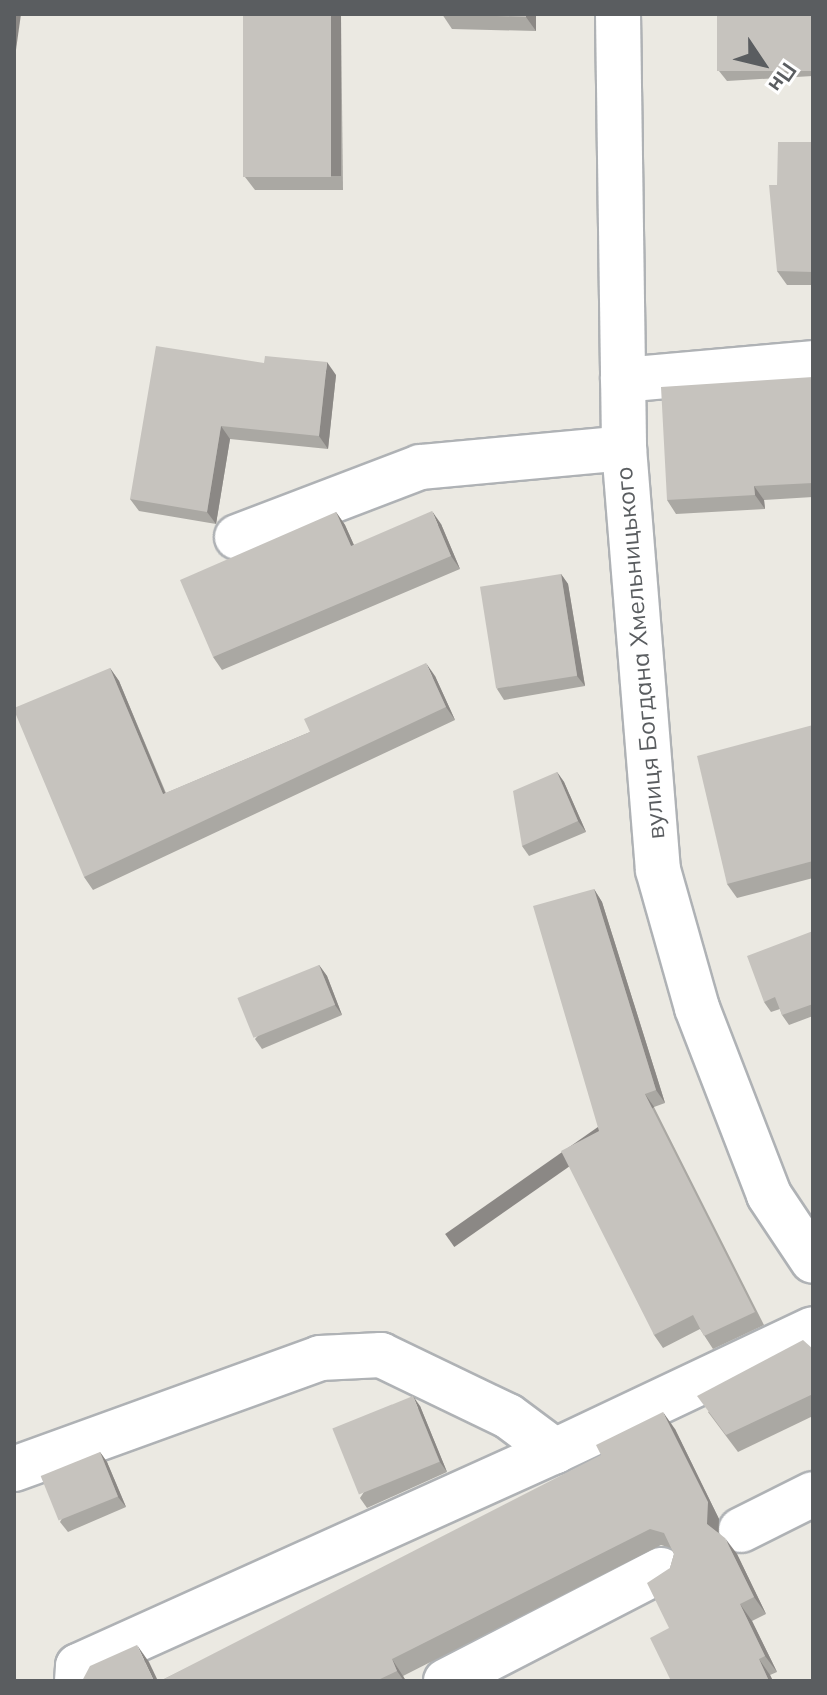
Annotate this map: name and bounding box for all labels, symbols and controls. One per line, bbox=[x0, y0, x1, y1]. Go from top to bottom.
north arrow bbox=[723, 24, 803, 104]
text: Пн bbox=[762, 57, 803, 98]
street label: вулиця Богдана Хмельницького bbox=[609, 466, 671, 840]

